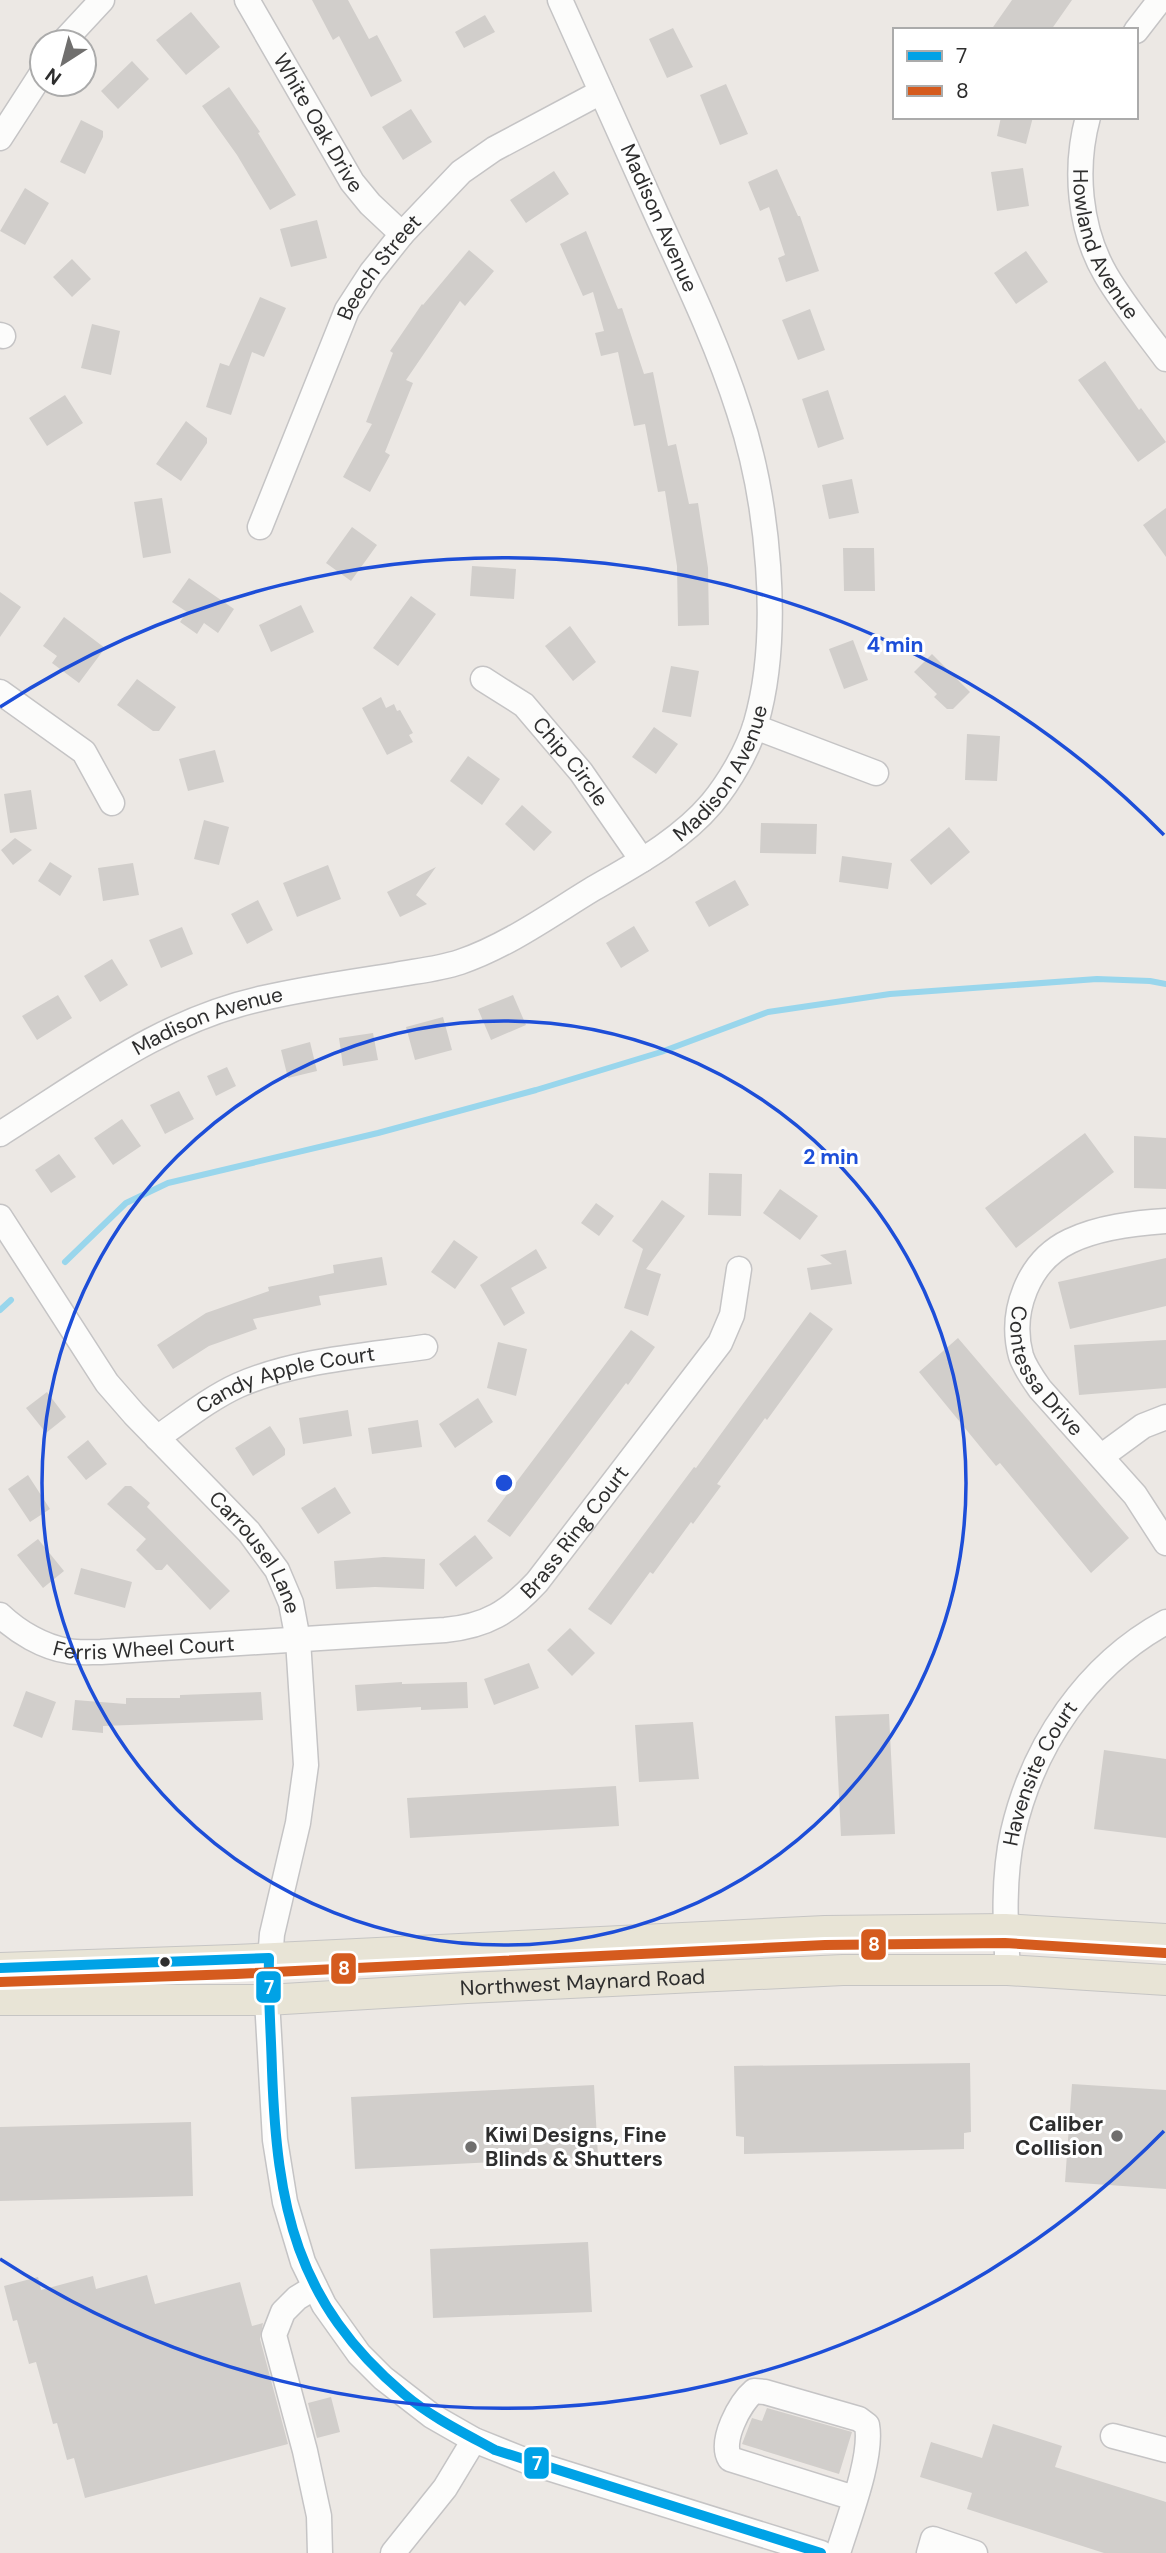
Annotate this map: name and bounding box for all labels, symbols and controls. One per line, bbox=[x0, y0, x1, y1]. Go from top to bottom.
north arrow bbox=[28, 28, 98, 98]
legend bbox=[893, 28, 1138, 119]
text: 7 bbox=[956, 42, 967, 70]
street label: White Oak Drive bbox=[267, 48, 369, 199]
text: N bbox=[40, 62, 66, 91]
text: 8 bbox=[956, 77, 969, 105]
street label: Madison Avenue bbox=[614, 140, 704, 297]
street label: Howland Avenue bbox=[1066, 169, 1145, 325]
street label: Beech Street bbox=[330, 208, 427, 324]
text: 4 min bbox=[866, 631, 924, 659]
street label: Madison Avenue bbox=[667, 702, 774, 848]
street label: Chip Circle bbox=[526, 711, 615, 812]
street label: Madison Avenue bbox=[127, 980, 285, 1062]
text: 2 min bbox=[803, 1143, 859, 1171]
street label: Contessa Drive bbox=[1003, 1304, 1090, 1442]
street label: Candy Apple Court bbox=[190, 1340, 377, 1420]
street label: Brass Ring Court bbox=[514, 1460, 635, 1605]
centre of rings bbox=[492, 1471, 516, 1495]
street label: Carrousel Lane bbox=[203, 1485, 307, 1616]
street label: Ferris Wheel Court bbox=[50, 1629, 235, 1666]
street label: Havensite Court bbox=[996, 1695, 1084, 1848]
line badge: 8 bbox=[860, 1928, 887, 1961]
text: 8 bbox=[868, 1932, 880, 1957]
line badge: 8 bbox=[330, 1952, 357, 1985]
unlabelled marker bbox=[158, 1955, 172, 1969]
text: 8 bbox=[338, 1956, 350, 1981]
street label: Northwest Maynard Road bbox=[459, 1963, 706, 2002]
line badge: 7 bbox=[255, 1970, 282, 2004]
text: 7 bbox=[264, 1975, 274, 2000]
place label: Caliber Collision bbox=[1015, 2110, 1103, 2162]
place label: Kiwi Designs, Fine Blinds & Shutters bbox=[485, 2121, 667, 2173]
marker: Caliber Collision bbox=[1109, 2128, 1125, 2144]
marker: Kiwi Designs, Fine Blinds & Shutters bbox=[463, 2139, 479, 2155]
line badge: 7 bbox=[523, 2446, 550, 2480]
text: 7 bbox=[532, 2451, 542, 2476]

